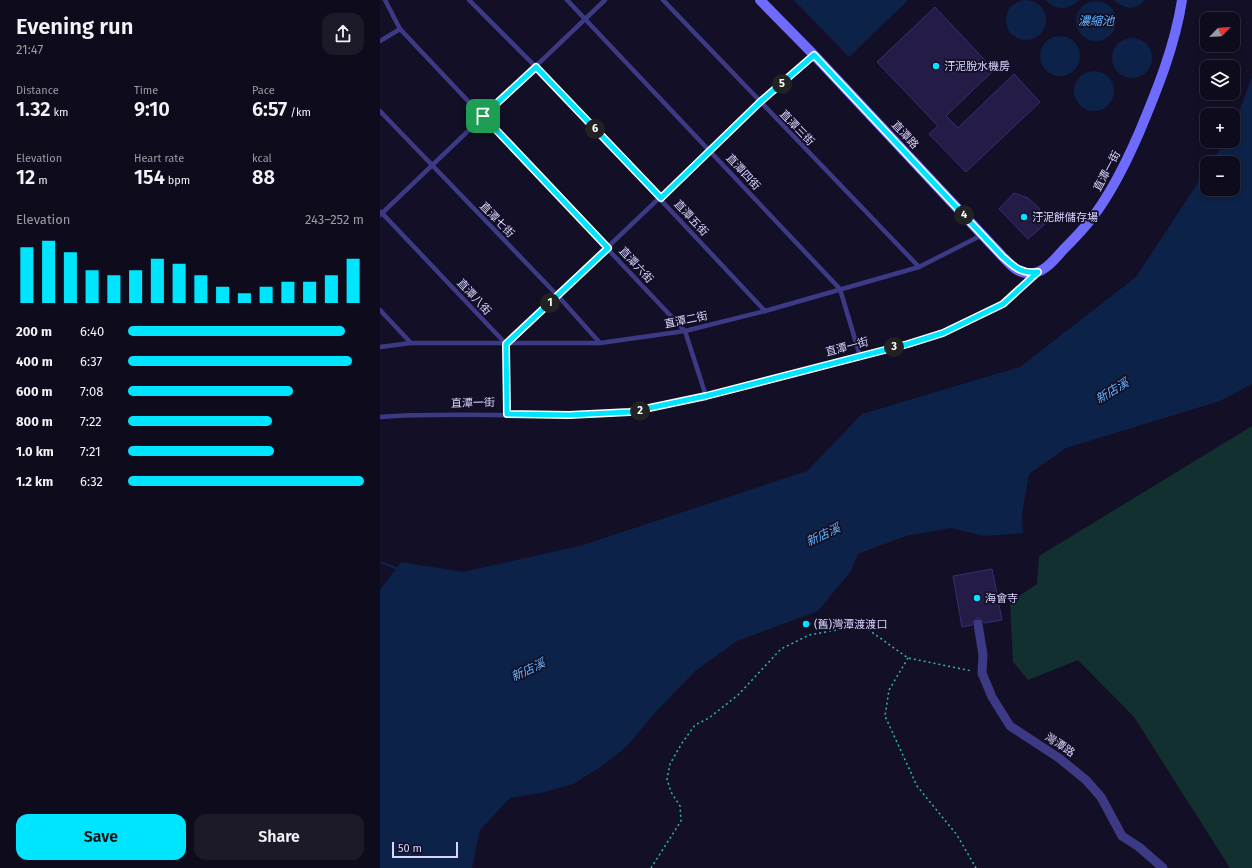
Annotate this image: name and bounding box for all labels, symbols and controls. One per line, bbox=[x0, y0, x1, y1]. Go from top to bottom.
north arrow bbox=[1200, 12, 1240, 52]
map controls bbox=[1200, 12, 1240, 196]
text: Evening run bbox=[16, 13, 133, 40]
button: share bbox=[322, 13, 364, 55]
water label: 濃縮池 bbox=[1078, 14, 1116, 28]
text: 21:47 bbox=[16, 42, 43, 57]
place label: 汙泥脫水機房 bbox=[944, 60, 1010, 73]
button: layers bbox=[1200, 60, 1240, 100]
marker: 汙泥脫水機房 bbox=[931, 61, 941, 71]
pin: 5 bbox=[772, 74, 792, 94]
text: 5 bbox=[779, 77, 785, 90]
text: Distance bbox=[16, 84, 59, 97]
text: Time bbox=[134, 84, 158, 97]
text: Pace bbox=[252, 84, 275, 97]
text: 1.32 bbox=[16, 97, 51, 121]
text: 9:10 bbox=[134, 97, 170, 121]
text: 6:57 bbox=[252, 97, 287, 121]
pin bbox=[466, 99, 500, 133]
icon: arrive bbox=[472, 105, 494, 127]
text: km bbox=[51, 106, 69, 119]
text: /km bbox=[287, 106, 311, 119]
street label: 直潭三街 bbox=[777, 108, 817, 148]
button: + bbox=[1200, 108, 1240, 148]
street label: 直潭路 bbox=[889, 118, 921, 152]
pin: 6 bbox=[585, 119, 605, 139]
text: 6 bbox=[592, 122, 598, 135]
street label: 直潭一街 bbox=[1091, 149, 1123, 193]
street label: 直潭四街 bbox=[723, 151, 763, 193]
text: Elevation bbox=[16, 152, 62, 165]
text: Heart rate bbox=[134, 152, 184, 165]
text: kcal bbox=[252, 152, 272, 165]
button: − bbox=[1200, 156, 1240, 196]
text: 12 bbox=[16, 165, 35, 189]
text: 154 bbox=[134, 165, 165, 189]
text: 88 bbox=[252, 165, 275, 189]
text: m bbox=[35, 174, 48, 187]
text: bpm bbox=[165, 174, 190, 187]
street label: 直潭五街 bbox=[671, 197, 711, 239]
street label: 直潭七街 bbox=[477, 200, 517, 240]
pin: 4 bbox=[954, 205, 974, 225]
text: 4 bbox=[961, 208, 967, 221]
place label: 汙泥餅儲存場 bbox=[1032, 211, 1098, 224]
text: Elevation bbox=[16, 212, 70, 227]
text: 243–252 m bbox=[305, 212, 364, 227]
marker: 汙泥餅儲存場 bbox=[1019, 212, 1029, 222]
street label: 直潭六街 bbox=[616, 244, 656, 286]
street label: 直潭八街 bbox=[454, 276, 494, 318]
pin: 1 bbox=[540, 293, 560, 313]
text: 1 bbox=[547, 296, 553, 309]
street label: 直潭二街 bbox=[663, 309, 709, 331]
text: 200 m bbox=[16, 324, 52, 339]
text: 6:40 bbox=[80, 324, 104, 339]
street label: 直潭一街 bbox=[824, 335, 870, 359]
pin: 3 bbox=[884, 337, 904, 357]
text: 3 bbox=[891, 340, 897, 353]
text: 400 m bbox=[16, 354, 53, 369]
text: 6:37 bbox=[80, 354, 102, 369]
water label: 新店溪 bbox=[1093, 375, 1133, 406]
text: 600 m bbox=[16, 384, 53, 399]
text: 7:08 bbox=[80, 384, 103, 399]
street label: 直潭一街 bbox=[451, 396, 495, 410]
pin: 2 bbox=[630, 401, 650, 421]
text: 2 bbox=[637, 404, 643, 417]
text: 800 m bbox=[16, 414, 53, 429]
text: 7:22 bbox=[80, 414, 102, 429]
text: 1.0 km bbox=[16, 444, 54, 459]
text: 7:21 bbox=[80, 444, 101, 459]
text: 1.2 km bbox=[16, 474, 53, 489]
text: 6:32 bbox=[80, 474, 103, 489]
water label: 新店溪 bbox=[804, 520, 844, 549]
place label: 海會寺 bbox=[985, 592, 1018, 605]
marker: 海會寺 bbox=[972, 593, 982, 603]
place label: (舊)灣潭渡渡口 bbox=[814, 618, 887, 631]
marker: (舊)灣潭渡渡口 bbox=[801, 619, 811, 629]
water label: 新店溪 bbox=[509, 655, 549, 684]
street label: 灣潭路 bbox=[1043, 730, 1077, 760]
button: Save bbox=[16, 814, 186, 860]
button: Share bbox=[194, 814, 364, 860]
scale bar bbox=[392, 840, 458, 859]
text: 50 m bbox=[398, 842, 422, 855]

